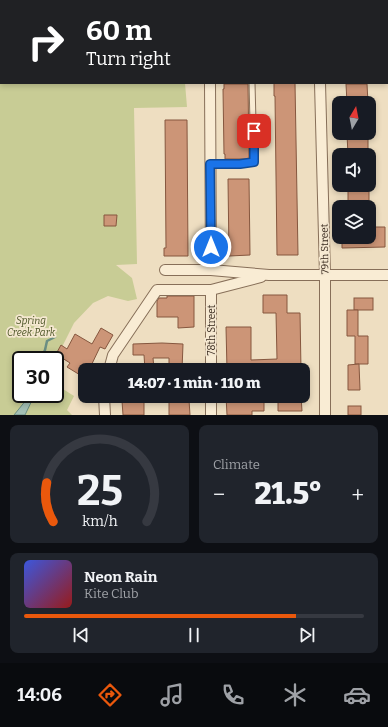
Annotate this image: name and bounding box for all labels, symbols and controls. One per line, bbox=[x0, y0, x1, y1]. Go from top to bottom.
text: 60 m bbox=[86, 14, 152, 47]
icon: right bbox=[20, 16, 72, 68]
text: Turn right bbox=[86, 48, 171, 70]
north arrow bbox=[332, 96, 376, 140]
map controls bbox=[332, 96, 376, 244]
pin bbox=[237, 114, 271, 148]
icon: arrive bbox=[243, 120, 265, 142]
button: sound bbox=[332, 148, 376, 192]
button: layers bbox=[332, 200, 376, 244]
street label: 79th Street bbox=[319, 223, 331, 274]
position arrow bbox=[190, 226, 232, 268]
street label: 78th Street bbox=[206, 304, 218, 355]
park label: Spring Creek Park bbox=[7, 315, 56, 339]
speed limit sign: 30 bbox=[12, 351, 64, 403]
text: 14:07 · 1 min · 110 m bbox=[128, 374, 260, 392]
text: Climate bbox=[213, 457, 260, 472]
text: 25 bbox=[76, 466, 123, 516]
text: 21.5° bbox=[254, 476, 322, 512]
text: − bbox=[213, 481, 225, 508]
text: + bbox=[351, 481, 364, 508]
text: km/h bbox=[82, 513, 117, 530]
text: Neon Rain bbox=[84, 568, 157, 586]
text: Kite Club bbox=[84, 586, 138, 601]
icon: previous bbox=[70, 624, 92, 646]
icon: pause bbox=[183, 624, 205, 646]
icon: next bbox=[296, 624, 318, 646]
icon: directions bbox=[96, 681, 124, 709]
icon: music bbox=[158, 681, 186, 709]
icon: phone bbox=[219, 681, 247, 709]
icon: climate bbox=[281, 681, 309, 709]
icon: car bbox=[343, 681, 371, 709]
text: 14:06 bbox=[17, 684, 62, 706]

